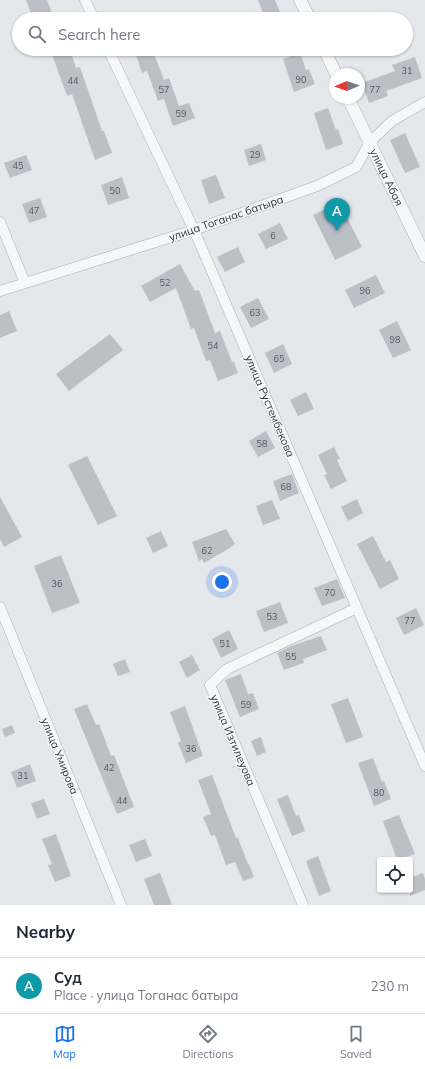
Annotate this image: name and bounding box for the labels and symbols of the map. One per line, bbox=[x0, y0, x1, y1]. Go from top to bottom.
house number: 31 bbox=[402, 65, 412, 76]
north arrow bbox=[329, 68, 365, 104]
house number: 90 bbox=[296, 74, 306, 85]
house number: 44 bbox=[68, 75, 79, 86]
house number: 57 bbox=[159, 84, 169, 95]
house number: 77 bbox=[370, 84, 380, 95]
house number: 59 bbox=[176, 108, 186, 119]
street label: улица Абая bbox=[367, 146, 406, 208]
house number: 29 bbox=[250, 149, 260, 160]
house number: 45 bbox=[13, 160, 24, 171]
house number: 50 bbox=[110, 185, 120, 196]
street label: улица Тоганас батыра bbox=[167, 192, 285, 244]
pin: A bbox=[324, 198, 350, 231]
house number: 47 bbox=[29, 205, 39, 216]
house number: 6 bbox=[270, 230, 276, 241]
house number: 52 bbox=[160, 277, 170, 288]
house number: 96 bbox=[360, 285, 370, 296]
house number: 63 bbox=[250, 307, 260, 318]
house number: 98 bbox=[390, 334, 400, 345]
house number: 54 bbox=[208, 340, 219, 351]
street label: улица Рустембекова bbox=[242, 353, 298, 459]
house number: 65 bbox=[274, 353, 285, 364]
house number: 58 bbox=[257, 438, 267, 449]
house number: 68 bbox=[281, 481, 291, 492]
house number: 62 bbox=[202, 545, 212, 556]
your location bbox=[212, 572, 232, 592]
house number: 36 bbox=[52, 578, 62, 589]
house number: 70 bbox=[325, 587, 335, 598]
house number: 53 bbox=[267, 611, 277, 622]
house number: 77 bbox=[405, 615, 415, 626]
house number: 51 bbox=[220, 638, 230, 649]
house number: 55 bbox=[286, 651, 297, 662]
street label: улица Изтилеуова bbox=[207, 692, 259, 788]
house number: 59 bbox=[241, 699, 251, 710]
street label: улица Умирова bbox=[38, 716, 82, 796]
house number: 36 bbox=[186, 743, 196, 754]
house number: 42 bbox=[104, 762, 114, 773]
house number: 31 bbox=[18, 770, 28, 781]
house number: 80 bbox=[374, 787, 384, 798]
house number: 44 bbox=[117, 795, 128, 806]

